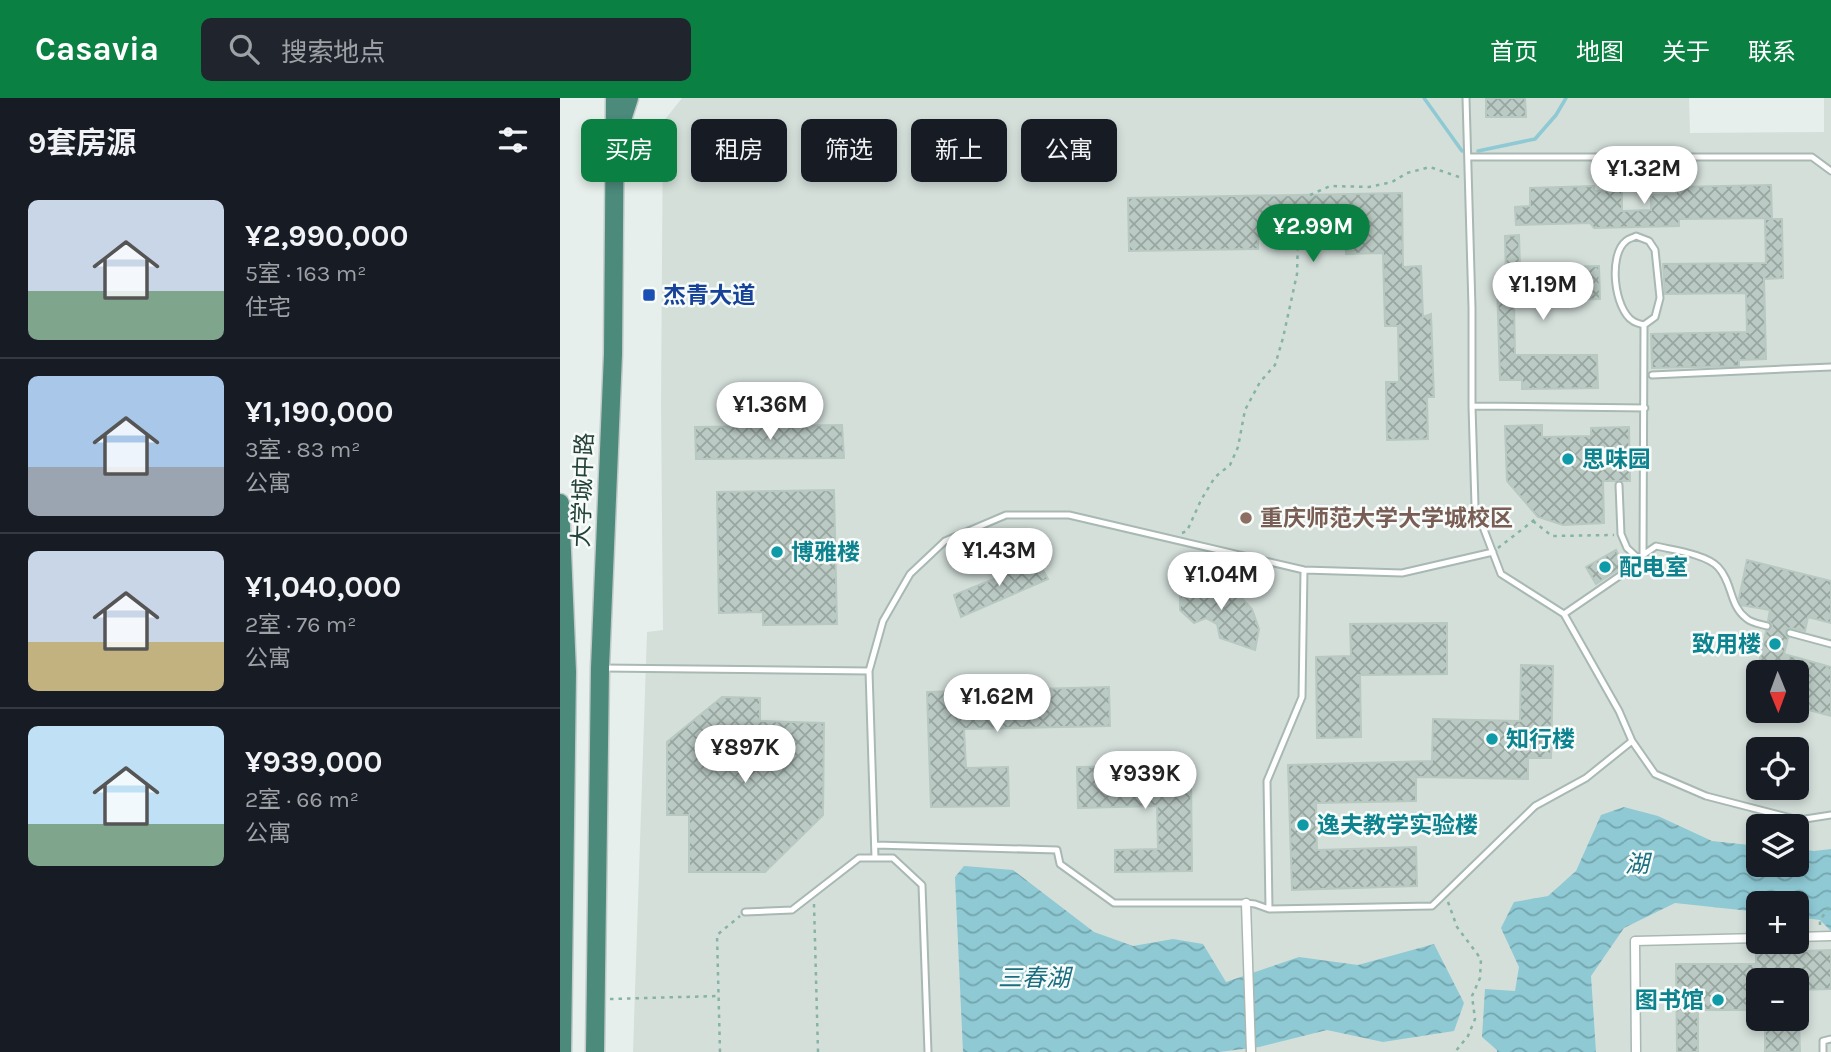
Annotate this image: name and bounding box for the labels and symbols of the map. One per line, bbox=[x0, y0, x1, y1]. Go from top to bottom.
pin: ¥1.32M bbox=[1587, 146, 1701, 206]
pin: ¥2.99M bbox=[1256, 204, 1370, 264]
pin: ¥1.19M bbox=[1486, 262, 1600, 322]
place label: 杰青大道 bbox=[663, 282, 755, 309]
marker: 杰青大道 bbox=[641, 287, 657, 303]
pin: ¥1.36M bbox=[713, 382, 827, 442]
street label: 大学城中路 bbox=[568, 432, 598, 548]
place label: 思味园 bbox=[1582, 446, 1651, 473]
marker: 思味园 bbox=[1560, 451, 1576, 467]
place label: 重庆师范大学大学城校区 bbox=[1260, 505, 1513, 532]
marker: 重庆师范大学大学城校区 bbox=[1238, 510, 1254, 526]
pin: ¥1.43M bbox=[942, 528, 1056, 588]
place label: 博雅楼 bbox=[791, 539, 860, 566]
marker: 博雅楼 bbox=[769, 544, 785, 560]
pin: ¥1.04M bbox=[1164, 552, 1278, 612]
place label: 配电室 bbox=[1619, 554, 1688, 581]
marker: 配电室 bbox=[1597, 559, 1613, 575]
place label: 致用楼 bbox=[1692, 631, 1761, 658]
marker: 致用楼 bbox=[1767, 636, 1783, 652]
north arrow bbox=[1746, 660, 1810, 723]
pin: ¥1.62M bbox=[940, 674, 1054, 734]
pin: ¥897K bbox=[696, 726, 794, 785]
place label: 知行楼 bbox=[1506, 726, 1575, 753]
marker: 知行楼 bbox=[1484, 731, 1500, 747]
pin: ¥939K bbox=[1096, 752, 1194, 811]
place label: 逸夫教学实验楼 bbox=[1317, 812, 1478, 839]
marker: 逸夫教学实验楼 bbox=[1295, 817, 1311, 833]
water label: 湖 bbox=[1625, 850, 1653, 878]
water label: 三春湖 bbox=[998, 964, 1074, 992]
place label: 图书馆 bbox=[1635, 987, 1704, 1014]
marker: 图书馆 bbox=[1710, 992, 1726, 1008]

